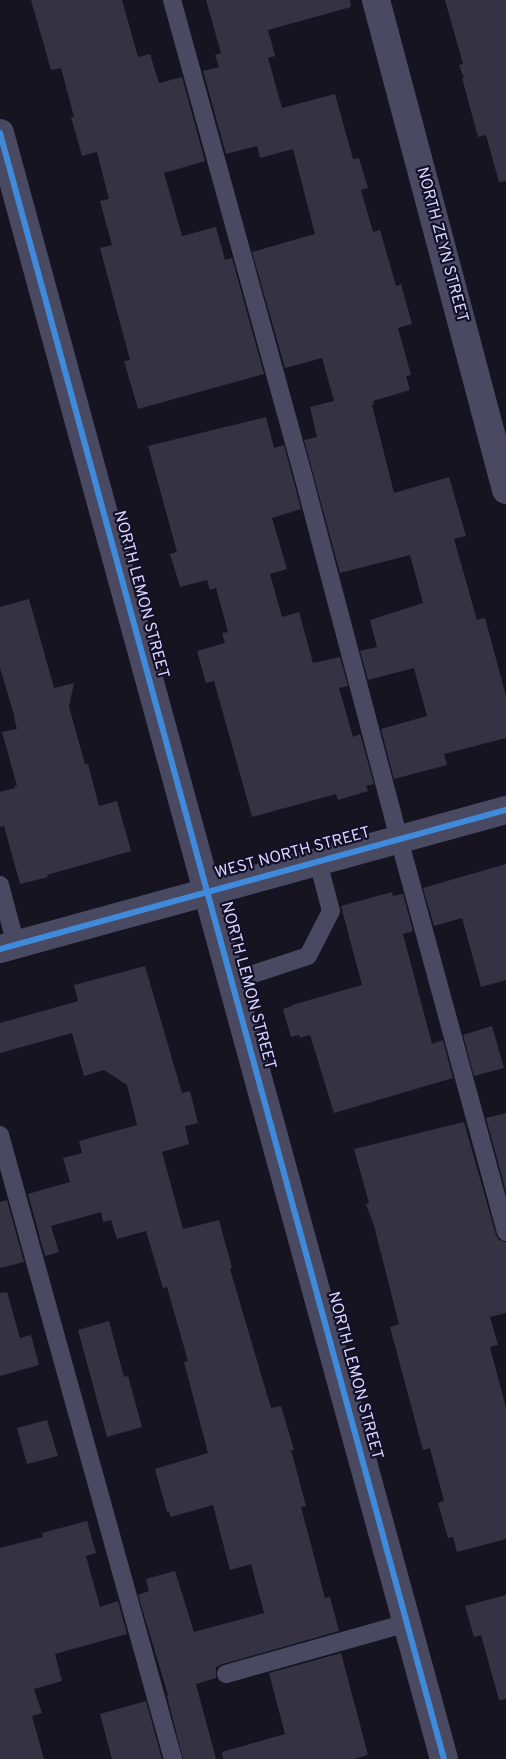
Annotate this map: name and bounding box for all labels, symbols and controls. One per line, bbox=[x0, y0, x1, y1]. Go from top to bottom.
street label: NORTH ZEYN STREET bbox=[411, 165, 471, 325]
street label: NORTH LEMON STREET bbox=[108, 509, 172, 681]
street label: WEST NORTH STREET bbox=[213, 824, 373, 884]
street label: NORTH LEMON STREET bbox=[215, 900, 279, 1072]
street label: NORTH LEMON STREET bbox=[322, 1290, 386, 1462]

